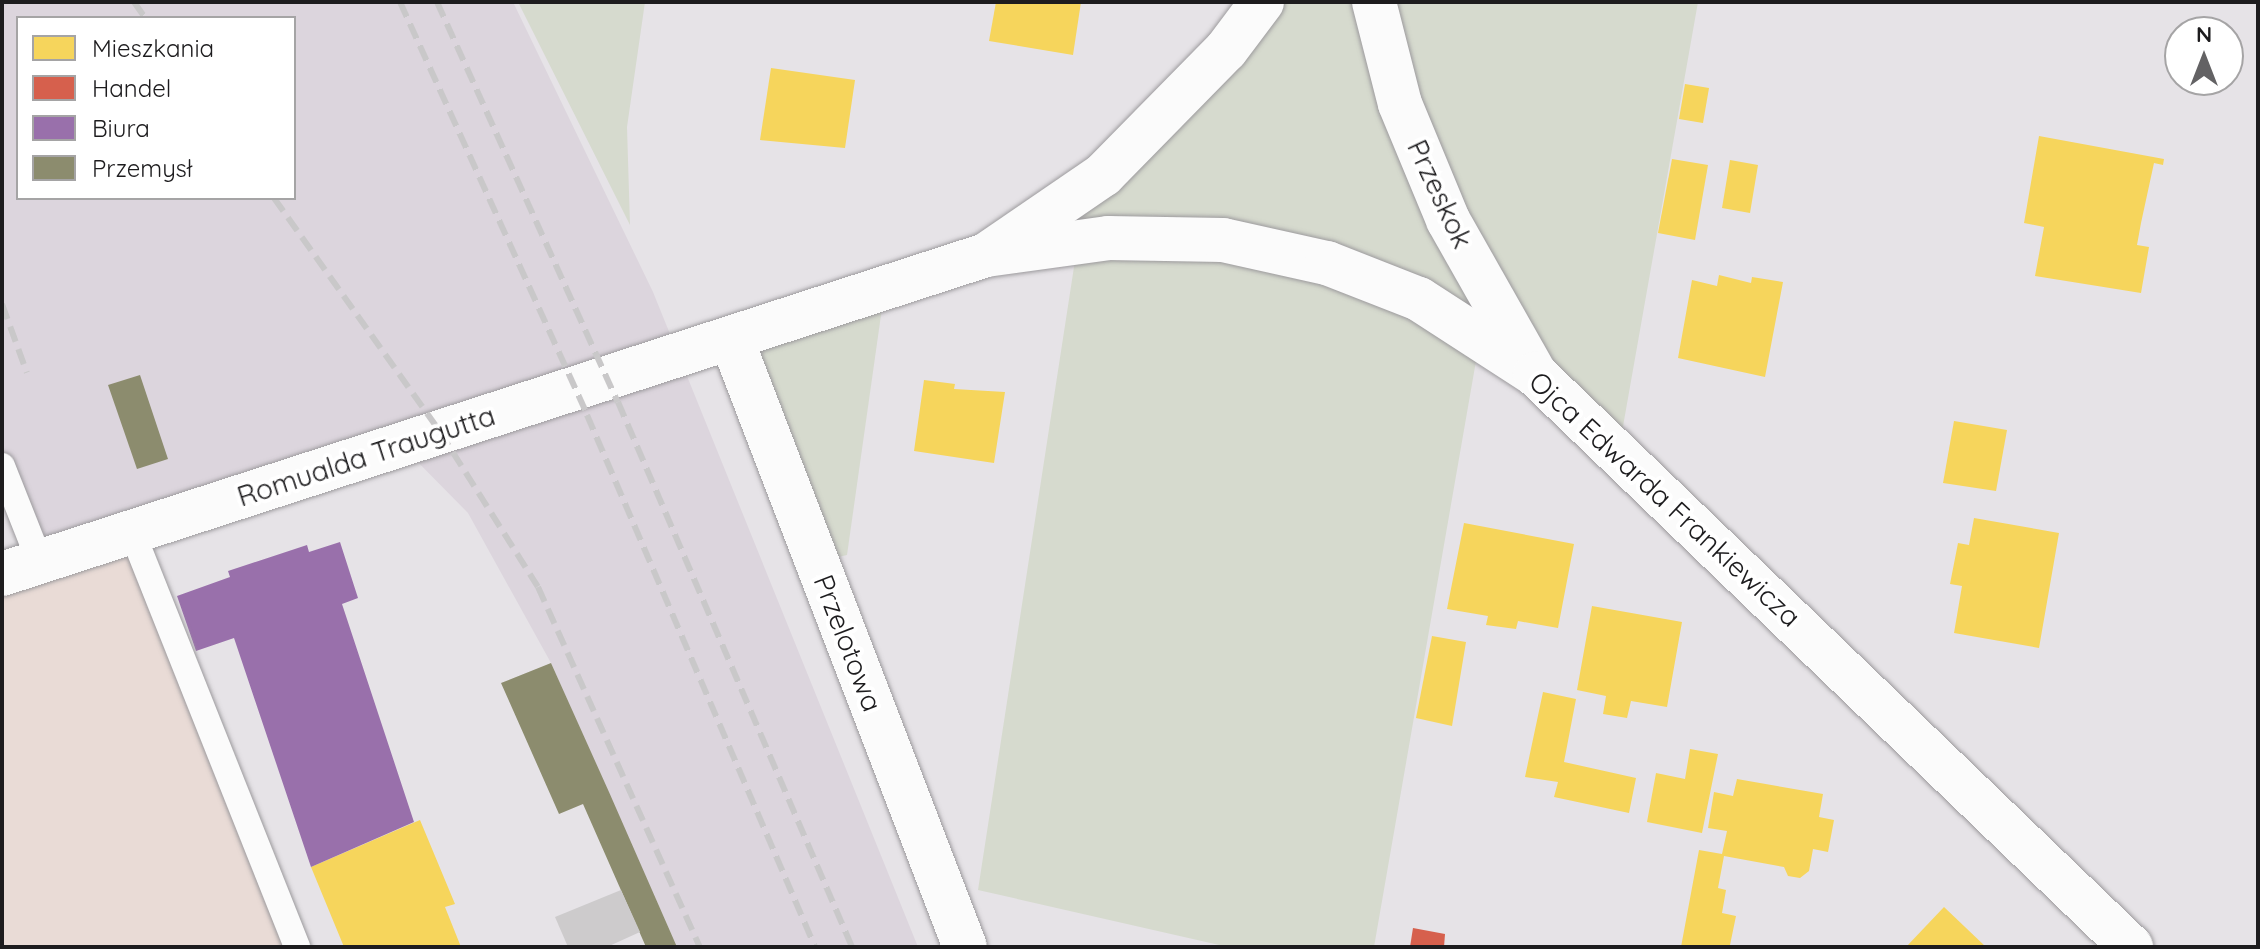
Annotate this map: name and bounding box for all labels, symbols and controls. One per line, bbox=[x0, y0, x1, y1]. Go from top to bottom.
legend bbox=[16, 16, 296, 200]
north arrow bbox=[2164, 16, 2244, 96]
text: N bbox=[2196, 20, 2212, 48]
text: Mieszkania bbox=[92, 33, 214, 63]
text: Handel bbox=[92, 73, 171, 103]
text: Biura bbox=[92, 113, 150, 143]
street label: Przeskok bbox=[1400, 134, 1480, 254]
text: Przemysł bbox=[92, 153, 192, 183]
street label: Ojca Edwarda Frankiewicza bbox=[1522, 364, 1808, 634]
street label: Romualda Traugutta bbox=[233, 398, 499, 514]
street label: Przelotowa bbox=[807, 570, 889, 716]

